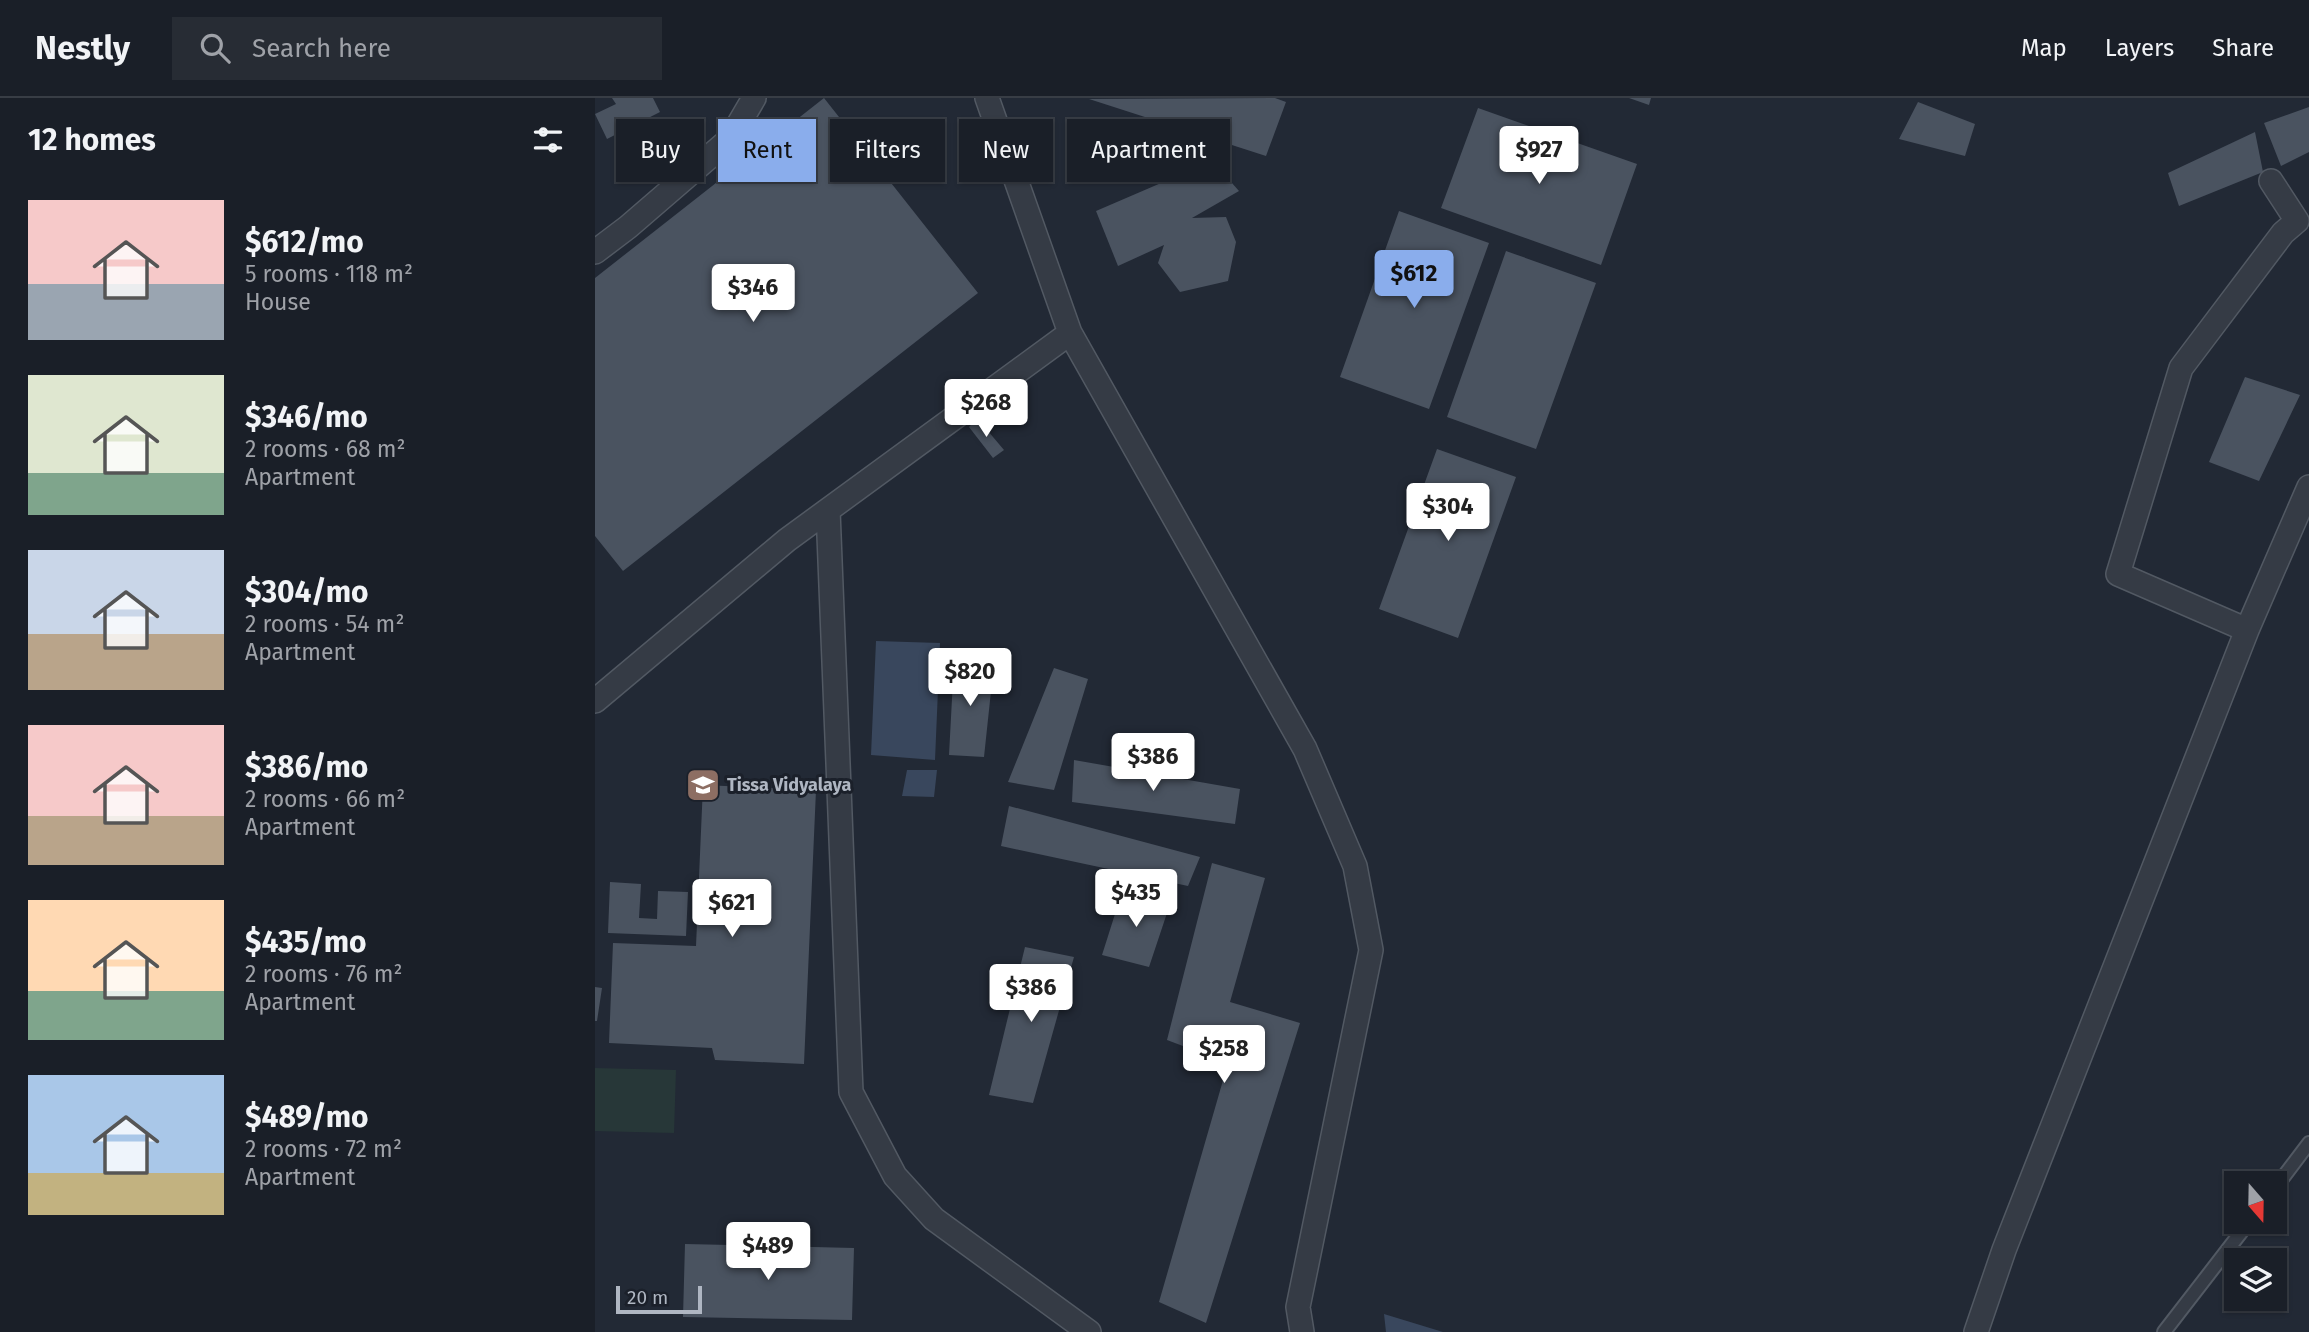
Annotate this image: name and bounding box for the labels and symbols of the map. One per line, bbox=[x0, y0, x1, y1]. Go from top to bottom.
pin: $927 bbox=[1498, 126, 1580, 186]
pin: $612 bbox=[1373, 250, 1455, 310]
pin: $346 bbox=[712, 264, 794, 324]
pin: $268 bbox=[945, 380, 1027, 439]
pin: $304 bbox=[1407, 484, 1489, 543]
pin: $820 bbox=[929, 648, 1011, 708]
pin: $386 bbox=[1112, 734, 1194, 793]
school or university icon: Tissa Vidyalaya bbox=[684, 766, 722, 804]
place label: Tissa Vidyalaya bbox=[727, 774, 852, 796]
pin: $435 bbox=[1095, 870, 1177, 929]
pin: $621 bbox=[691, 880, 773, 939]
pin: $386 bbox=[990, 964, 1072, 1024]
pin: $258 bbox=[1183, 1026, 1265, 1085]
north arrow bbox=[2224, 1171, 2287, 1234]
pin: $489 bbox=[727, 1222, 809, 1282]
scale bar bbox=[616, 1283, 702, 1315]

